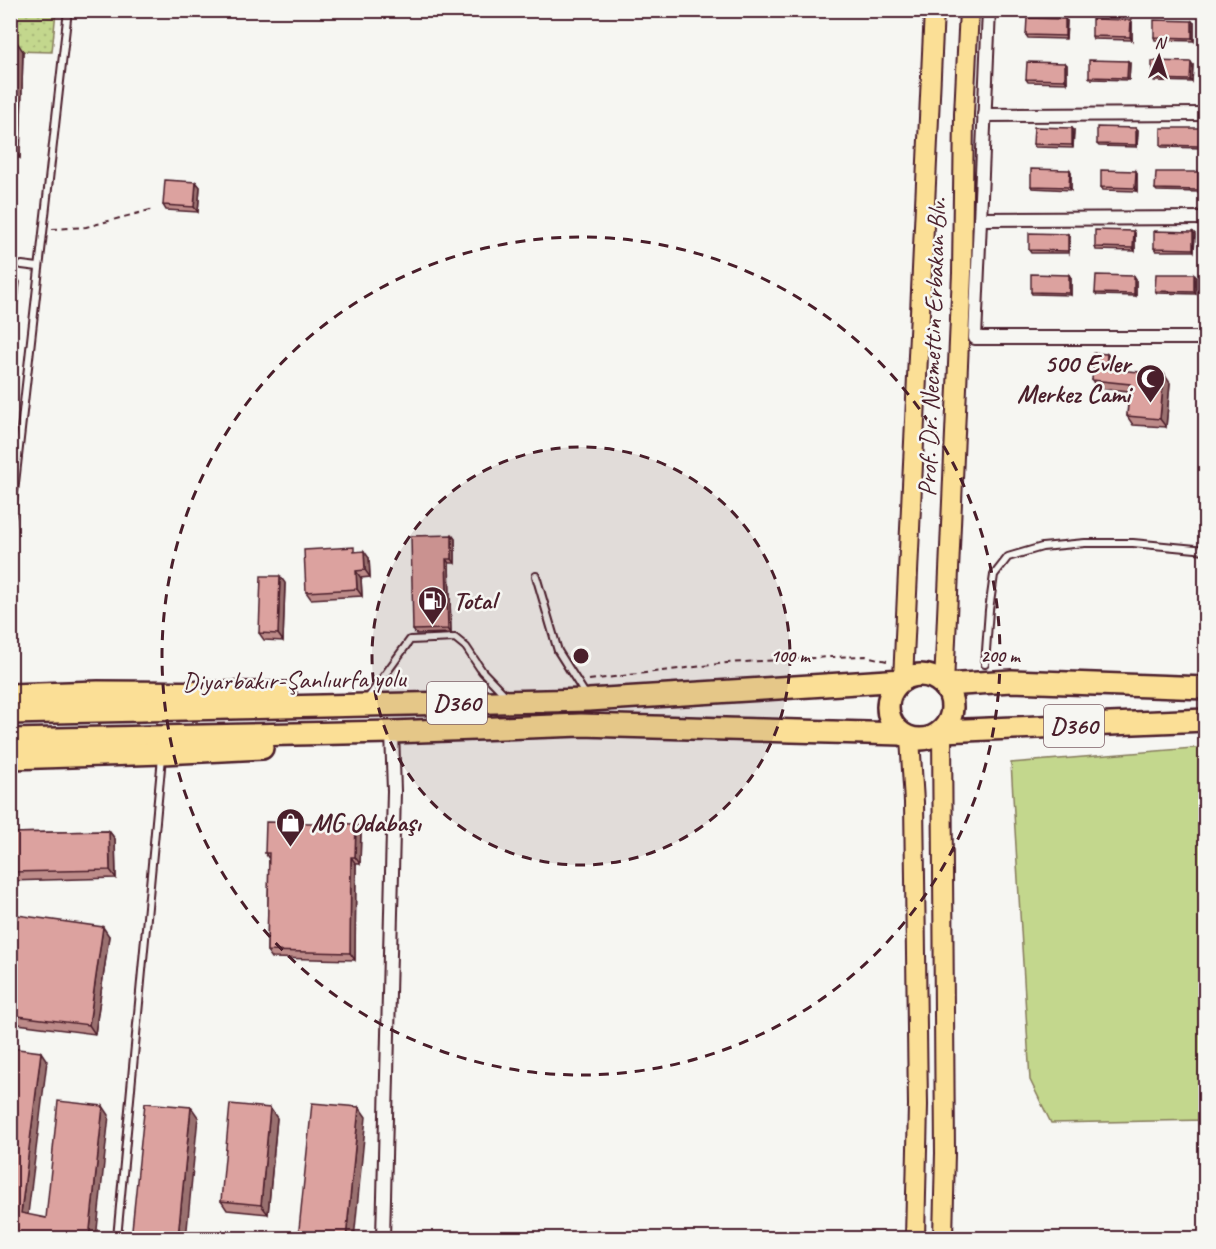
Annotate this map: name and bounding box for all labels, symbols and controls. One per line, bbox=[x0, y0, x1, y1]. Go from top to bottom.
north arrow bbox=[1129, 27, 1189, 87]
text: N bbox=[1154, 33, 1168, 53]
street label: Prof. Dr. Necmettin Erbakan Blv. bbox=[910, 196, 954, 497]
place label: 500 Evler Merkez Cami bbox=[1017, 347, 1134, 410]
mosque icon: 500 Evler Merkez Cami bbox=[1135, 362, 1167, 404]
fuel station icon: Total bbox=[416, 584, 448, 626]
place label: Total bbox=[453, 584, 500, 617]
text: 100 m bbox=[771, 645, 811, 667]
text: 200 m bbox=[981, 645, 1021, 667]
centre of rings bbox=[571, 646, 591, 666]
street label: Diyarbakır-Şanlıurfa yolu bbox=[182, 662, 407, 698]
road number: D360 bbox=[427, 682, 487, 724]
road number: D360 bbox=[1044, 705, 1104, 747]
shop icon: MG Odabaşı bbox=[274, 806, 306, 848]
place label: MG Odabaşı bbox=[311, 806, 423, 839]

